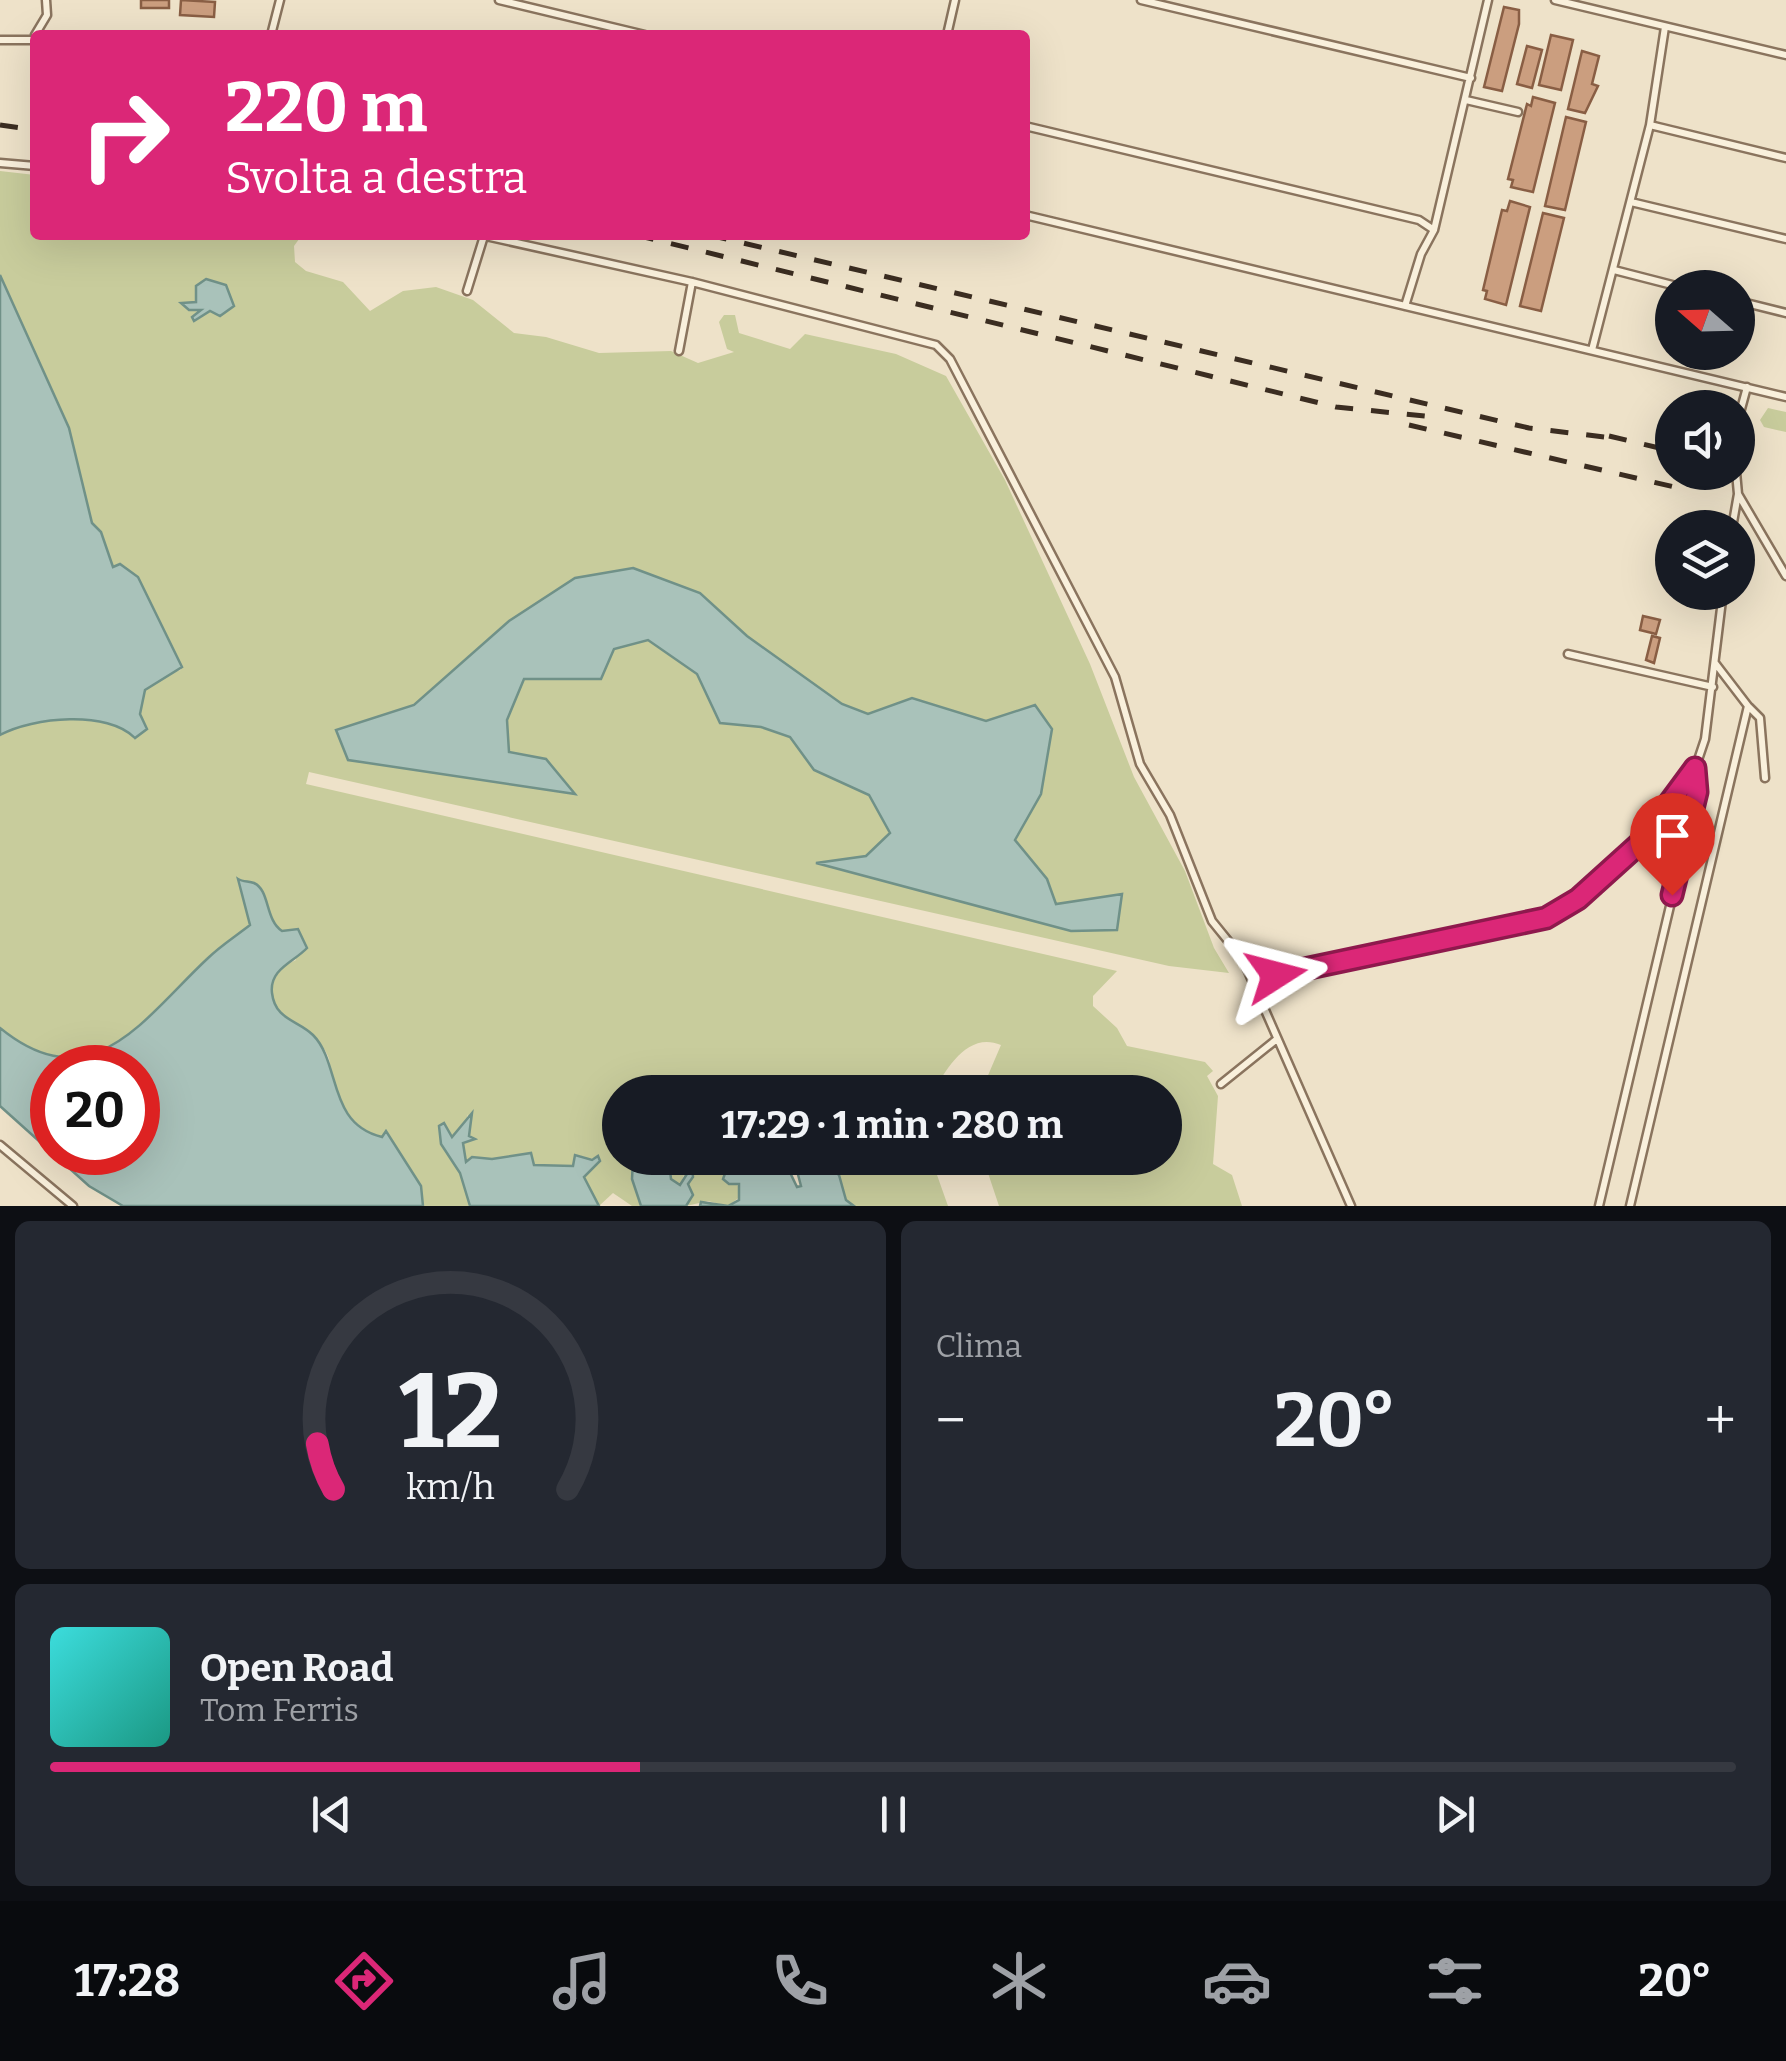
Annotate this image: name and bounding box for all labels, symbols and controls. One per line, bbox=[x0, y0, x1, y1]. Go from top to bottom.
text: 220 m bbox=[225, 66, 428, 150]
icon: right bbox=[60, 70, 190, 200]
text: Svolta a destra bbox=[225, 151, 527, 205]
north arrow bbox=[1655, 270, 1755, 370]
map controls bbox=[1655, 270, 1755, 610]
button: sound bbox=[1655, 390, 1755, 490]
button: layers bbox=[1655, 510, 1755, 610]
pin bbox=[1630, 793, 1715, 896]
icon: arrive bbox=[1645, 808, 1700, 863]
position arrow bbox=[1224, 923, 1328, 1027]
speed limit sign: 20 bbox=[30, 1045, 160, 1175]
text: 17:29 · 1 min · 280 m bbox=[721, 1102, 1063, 1148]
text: Clima bbox=[936, 1327, 1022, 1365]
text: 12 bbox=[399, 1350, 502, 1475]
text: 20° bbox=[1274, 1376, 1396, 1466]
text: − bbox=[936, 1388, 966, 1454]
text: + bbox=[1705, 1388, 1736, 1454]
text: km/h bbox=[406, 1466, 494, 1508]
text: Open Road bbox=[200, 1645, 393, 1691]
text: Tom Ferris bbox=[200, 1691, 359, 1729]
icon: previous bbox=[304, 1787, 359, 1842]
icon: pause bbox=[866, 1787, 921, 1842]
icon: next bbox=[1428, 1787, 1483, 1842]
icon: directions bbox=[329, 1946, 399, 2016]
icon: music bbox=[547, 1946, 617, 2016]
icon: phone bbox=[765, 1946, 835, 2016]
icon: climate bbox=[984, 1946, 1054, 2016]
icon: car bbox=[1202, 1946, 1272, 2016]
icon: filters bbox=[1420, 1946, 1490, 2016]
text: 17:28 bbox=[74, 1954, 180, 2008]
text: 20° bbox=[1638, 1954, 1712, 2008]

